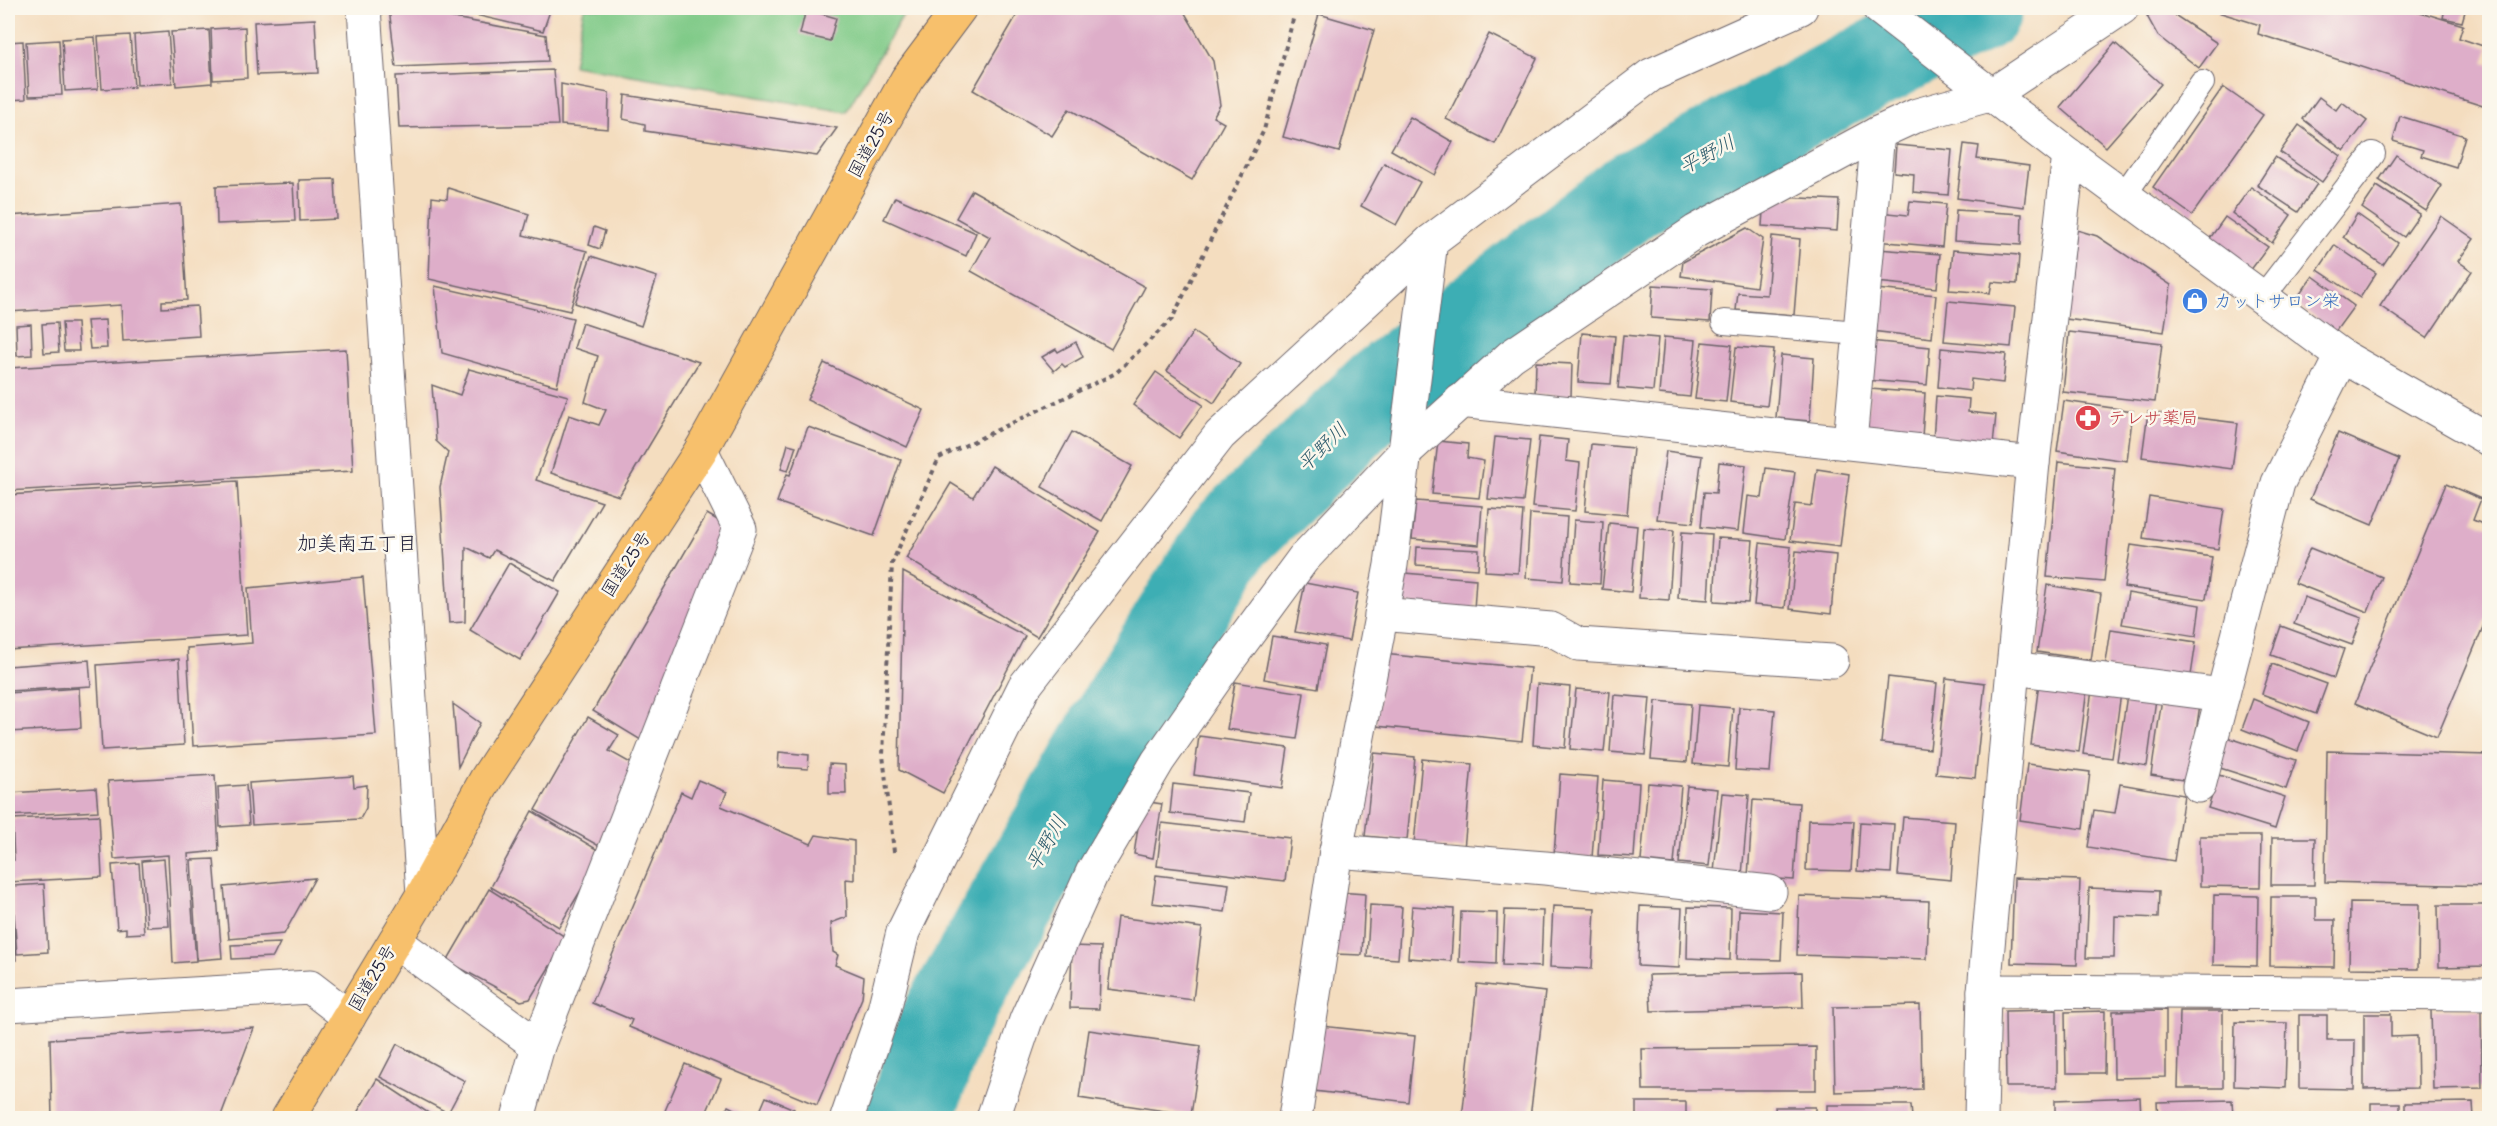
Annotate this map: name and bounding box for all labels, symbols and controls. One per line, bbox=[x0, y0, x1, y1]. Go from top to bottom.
street label: 国道25号 bbox=[843, 106, 899, 182]
water label: 平野川 bbox=[1674, 128, 1739, 179]
shop icon: カットサロン栄 bbox=[2180, 286, 2210, 316]
place label: カットサロン栄 bbox=[2214, 289, 2340, 312]
pharmacy icon: テレサ薬局 bbox=[2073, 403, 2103, 433]
place label: テレサ薬局 bbox=[2108, 406, 2198, 429]
water label: 平野川 bbox=[1291, 417, 1352, 476]
street label: 国道25号 bbox=[596, 526, 655, 601]
district label: 加美南五丁目 bbox=[297, 530, 417, 555]
water label: 平野川 bbox=[1020, 811, 1071, 875]
street label: 国道25号 bbox=[343, 940, 401, 1015]

